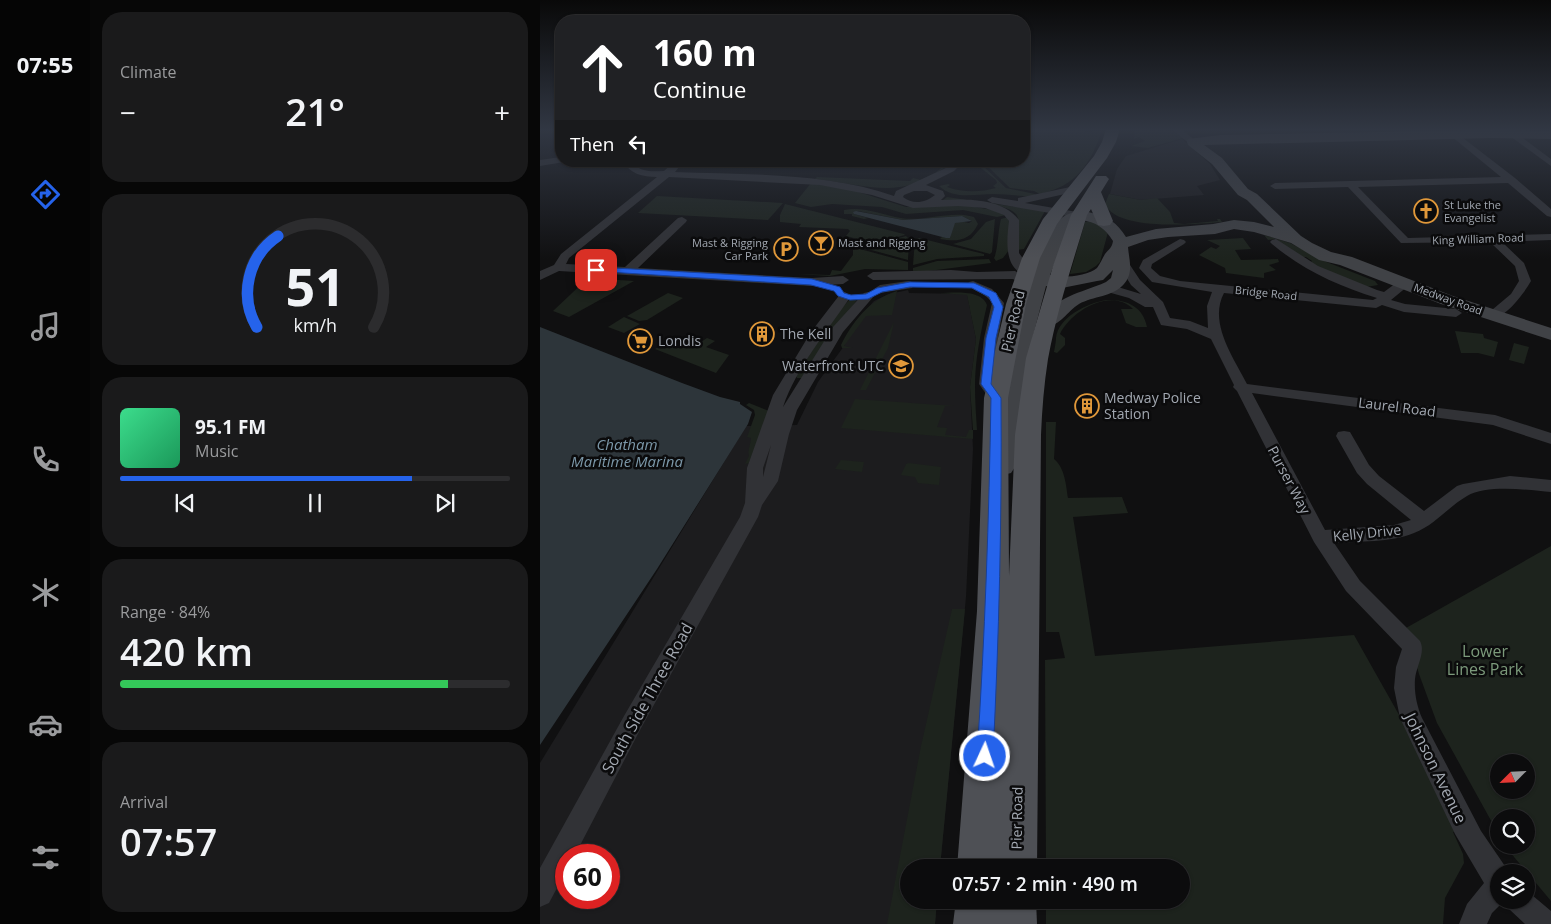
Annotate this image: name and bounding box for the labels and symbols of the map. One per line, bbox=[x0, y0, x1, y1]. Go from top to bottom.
place label: St Luke the Evangelist bbox=[1444, 197, 1501, 225]
church icon: St Luke the Evangelist bbox=[1413, 198, 1439, 224]
street label: King William Road bbox=[1432, 229, 1524, 248]
bar icon: Mast and Rigging bbox=[808, 230, 834, 256]
place label: Mast & Rigging Car Park bbox=[692, 235, 768, 263]
place label: Mast and Rigging bbox=[838, 235, 926, 250]
parking icon: Mast & Rigging Car Park bbox=[773, 236, 799, 262]
pin bbox=[575, 249, 617, 291]
street label: Medway Road bbox=[1412, 279, 1485, 318]
street label: Bridge Road bbox=[1234, 282, 1298, 303]
street label: Pier Road bbox=[996, 288, 1029, 354]
building icon: The Kell bbox=[749, 321, 775, 347]
place label: The Kell bbox=[780, 324, 831, 343]
supermarket icon: Londis bbox=[627, 328, 653, 354]
place label: Londis bbox=[658, 331, 701, 350]
school or university icon: Waterfront UTC bbox=[888, 353, 914, 379]
place label: Waterfront UTC bbox=[782, 356, 884, 375]
place label: Medway Police Station bbox=[1104, 388, 1201, 423]
street label: Laurel Road bbox=[1357, 392, 1437, 421]
building icon: Medway Police Station bbox=[1074, 393, 1100, 419]
water label: Chatham Maritime Marina bbox=[571, 434, 683, 471]
street label: Purser Way bbox=[1264, 442, 1316, 518]
street label: Kelly Drive bbox=[1332, 519, 1402, 546]
street label: South Side Three Road bbox=[596, 619, 698, 777]
park label: Lower Lines Park bbox=[1447, 640, 1524, 680]
street label: Johnson Avenue bbox=[1399, 707, 1472, 827]
position arrow bbox=[958, 729, 1010, 781]
north arrow bbox=[1490, 754, 1535, 799]
street label: Pier Road bbox=[1006, 787, 1027, 849]
speed limit sign: 60 bbox=[555, 844, 620, 909]

